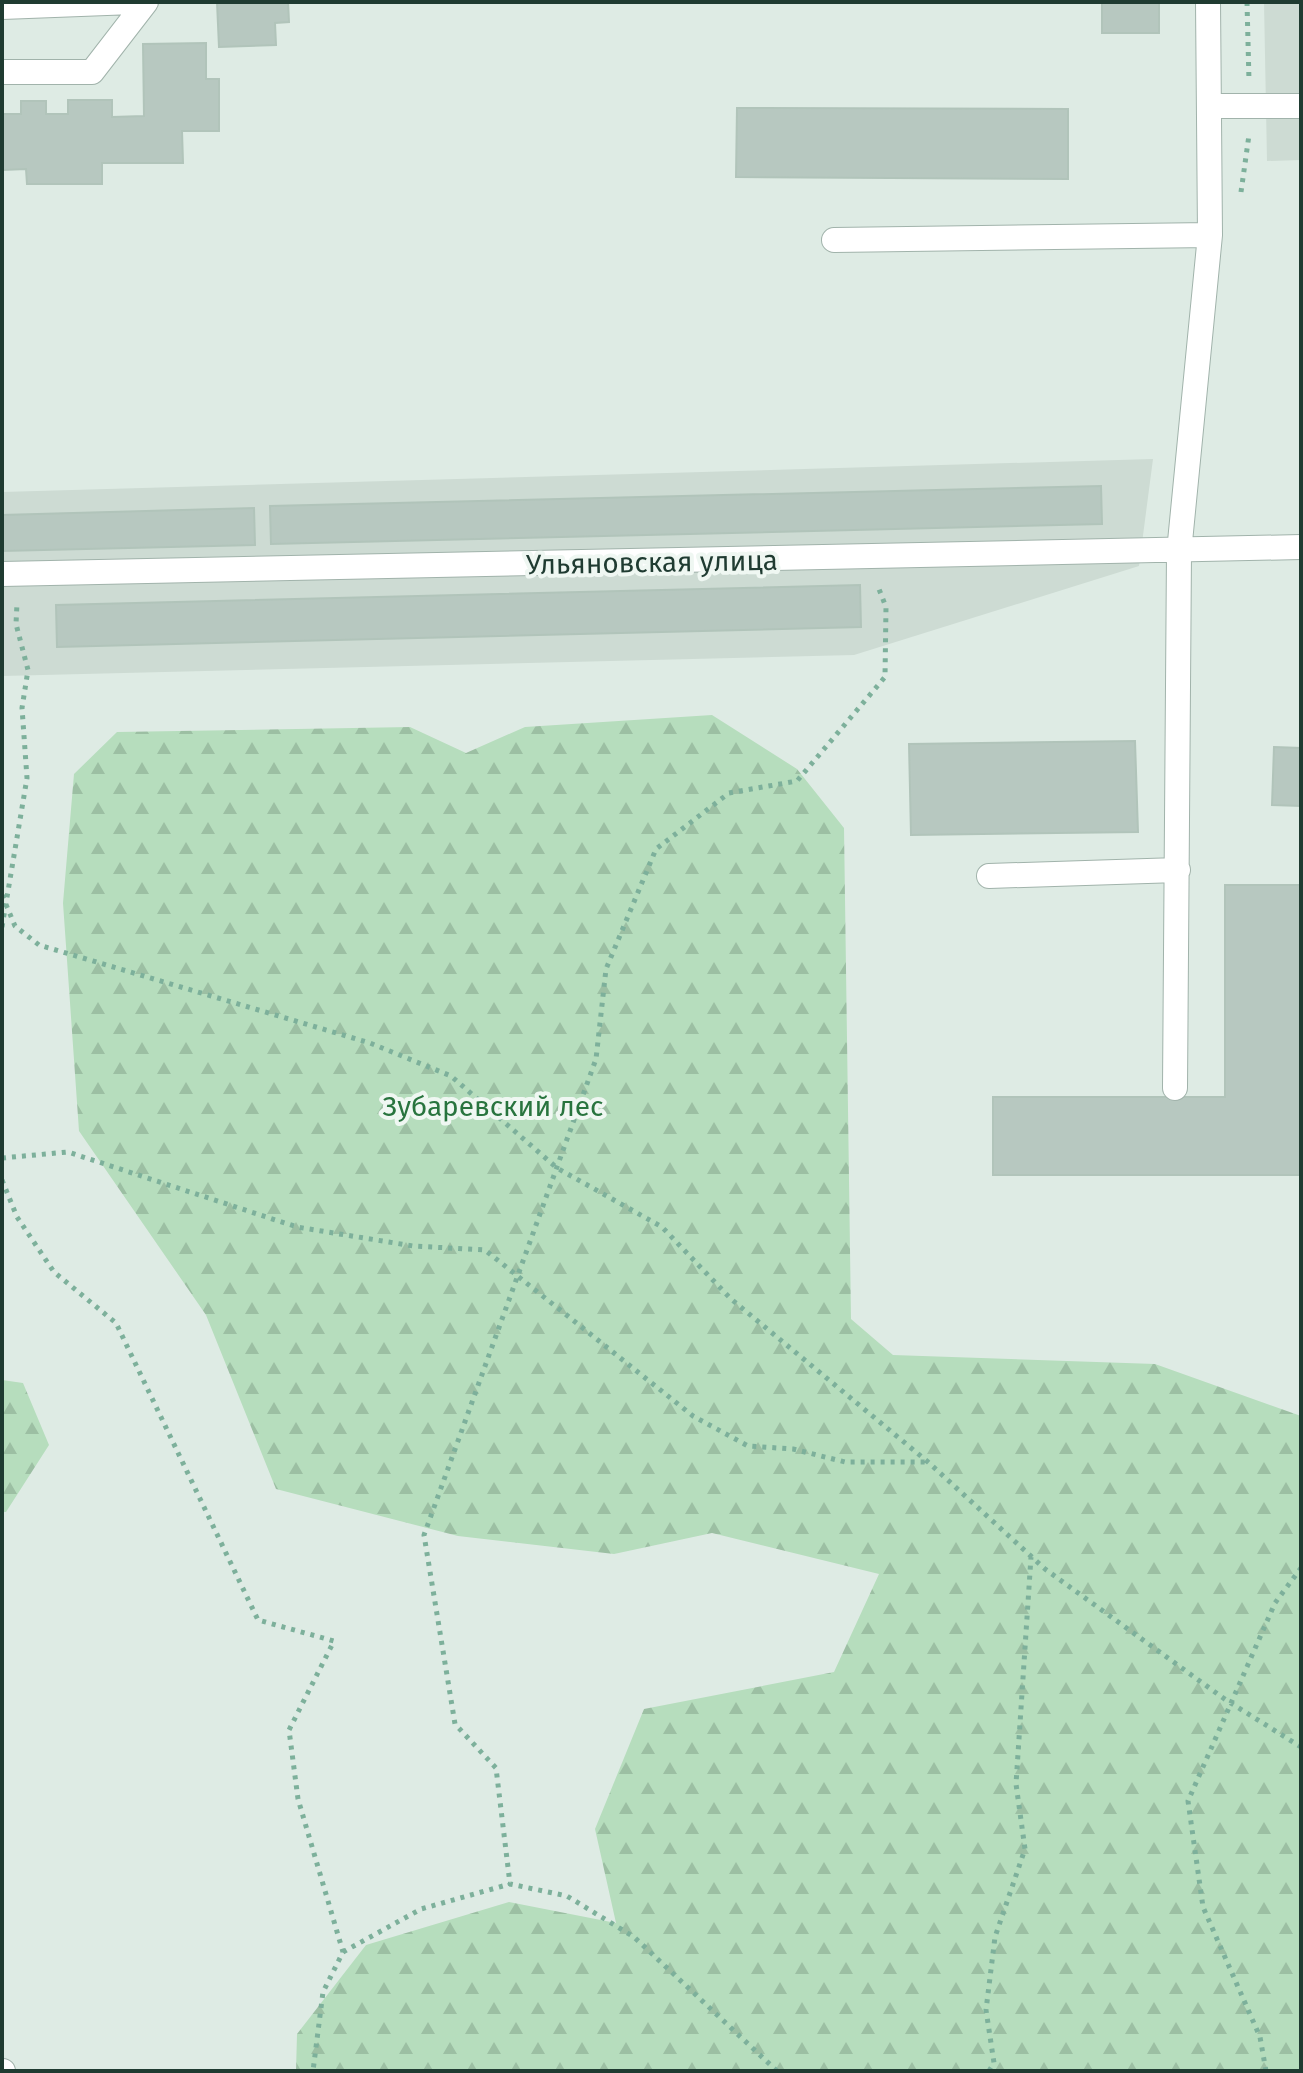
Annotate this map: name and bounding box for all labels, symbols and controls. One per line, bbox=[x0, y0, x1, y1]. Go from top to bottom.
street label: Ульяновская улица bbox=[526, 544, 778, 581]
park label: Зубаревский лес bbox=[383, 1090, 603, 1123]

